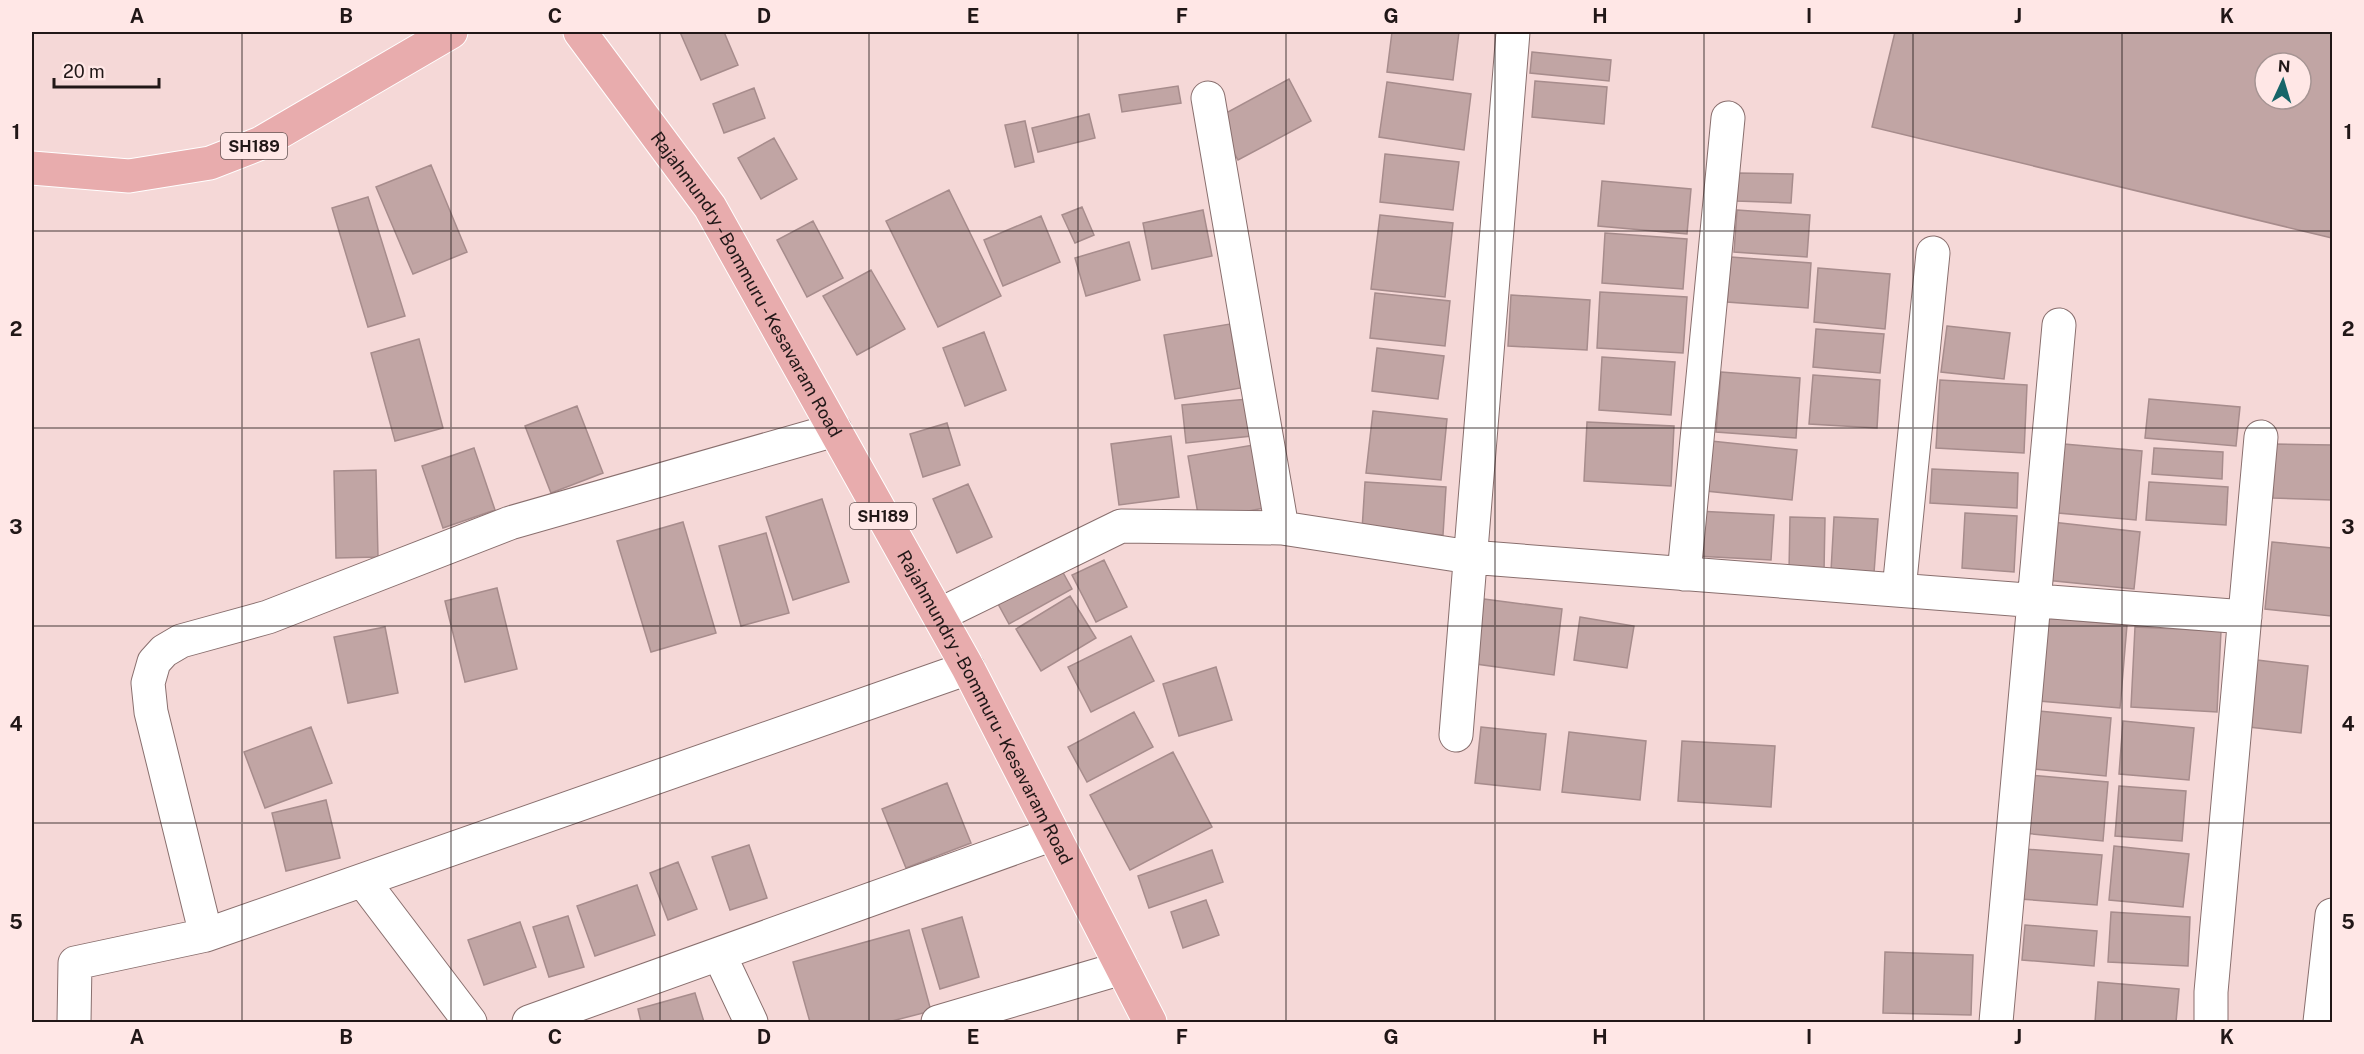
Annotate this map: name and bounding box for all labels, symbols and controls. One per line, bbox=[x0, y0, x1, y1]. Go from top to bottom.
text: A bbox=[130, 4, 144, 28]
text: B bbox=[339, 4, 353, 28]
text: C bbox=[548, 4, 562, 28]
text: D bbox=[757, 4, 771, 28]
text: E bbox=[967, 4, 979, 28]
text: F bbox=[1176, 4, 1188, 28]
text: G bbox=[1383, 4, 1399, 28]
text: H bbox=[1592, 4, 1608, 28]
text: I bbox=[1806, 4, 1812, 28]
text: J bbox=[2014, 4, 2022, 28]
text: K bbox=[2220, 4, 2234, 28]
scale bar bbox=[54, 51, 159, 89]
north arrow bbox=[2253, 51, 2313, 111]
text: N bbox=[2277, 57, 2291, 76]
text: 20 m bbox=[63, 61, 105, 82]
text: 1 bbox=[12, 120, 20, 144]
text: 1 bbox=[2344, 120, 2352, 144]
street label: Rajahmundry - Bommuru - Kesavaram Road bbox=[647, 127, 847, 440]
road number: SH189 bbox=[221, 133, 287, 159]
text: 2 bbox=[10, 317, 22, 341]
text: 2 bbox=[2342, 317, 2354, 341]
road number: SH189 bbox=[850, 503, 916, 529]
text: 3 bbox=[9, 515, 23, 539]
text: 3 bbox=[2341, 515, 2355, 539]
street label: Rajahmundry - Bommuru - Kesavaram Road bbox=[894, 546, 1078, 868]
text: 4 bbox=[9, 712, 23, 736]
text: 4 bbox=[2341, 712, 2355, 736]
text: 5 bbox=[9, 910, 23, 934]
text: 5 bbox=[2341, 910, 2355, 934]
text: A bbox=[130, 1025, 144, 1049]
text: B bbox=[339, 1025, 353, 1049]
text: C bbox=[548, 1025, 562, 1049]
text: D bbox=[757, 1025, 771, 1049]
text: E bbox=[967, 1025, 979, 1049]
text: F bbox=[1176, 1025, 1188, 1049]
text: G bbox=[1383, 1025, 1399, 1049]
text: H bbox=[1592, 1025, 1608, 1049]
text: I bbox=[1806, 1025, 1812, 1049]
text: J bbox=[2014, 1025, 2022, 1049]
text: K bbox=[2220, 1025, 2234, 1049]

